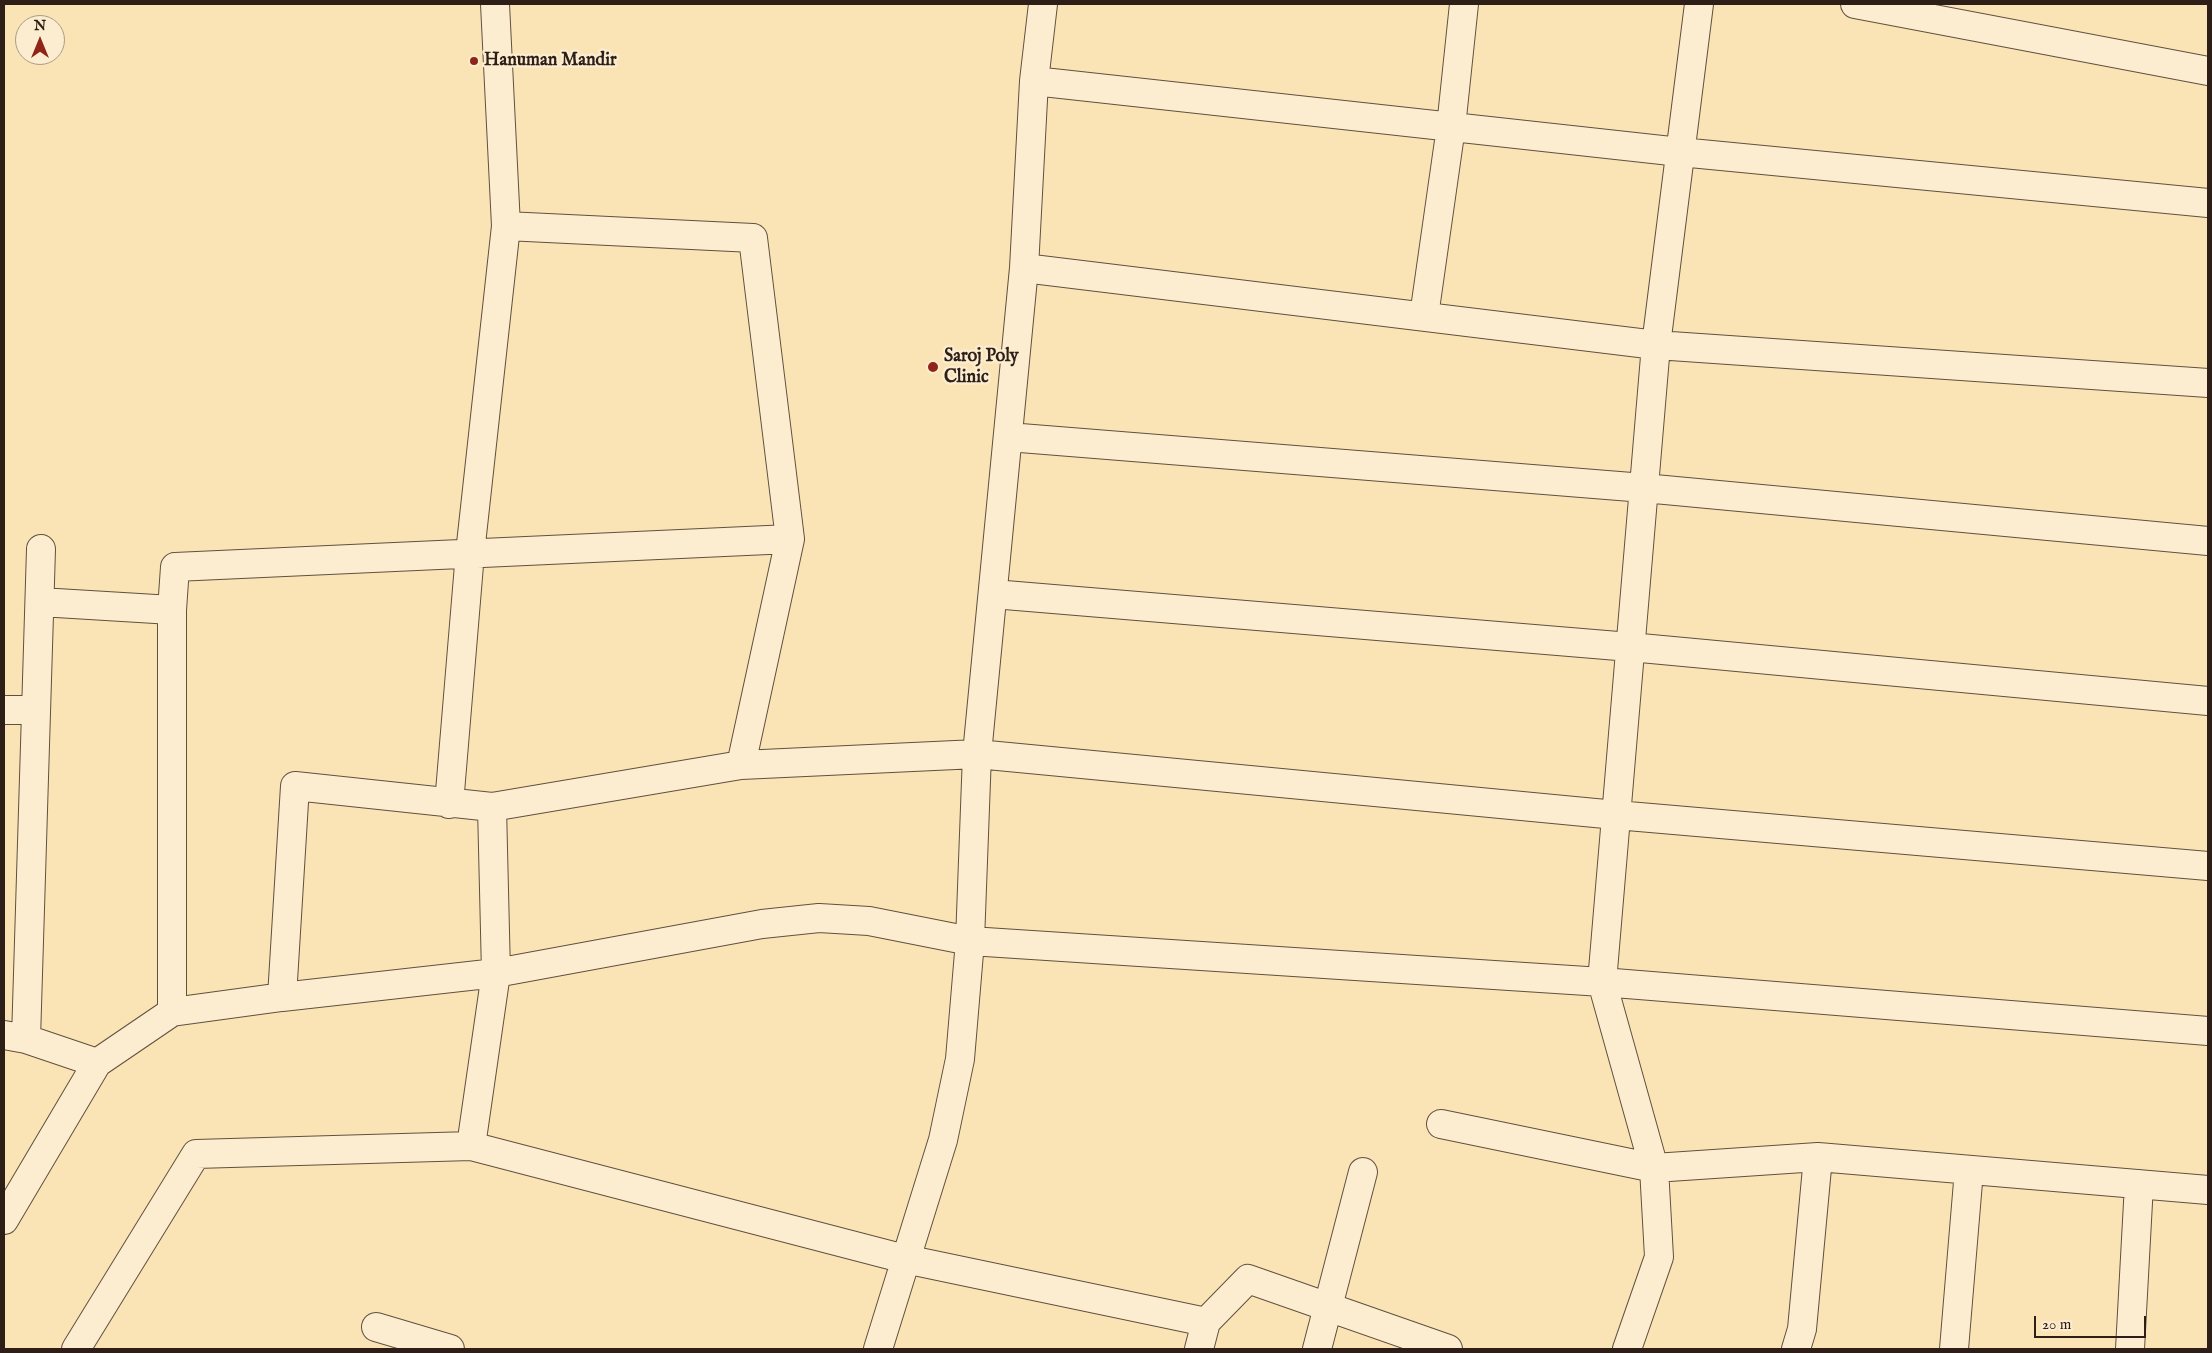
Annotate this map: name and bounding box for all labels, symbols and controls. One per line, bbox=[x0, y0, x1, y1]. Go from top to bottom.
north arrow bbox=[15, 15, 65, 65]
text: N bbox=[34, 17, 46, 35]
place label: Hanuman Mandir bbox=[484, 50, 617, 72]
marker: Hanuman Mandir bbox=[468, 55, 480, 67]
place label: Saroj Poly Clinic bbox=[944, 346, 1019, 388]
marker: Saroj Poly Clinic bbox=[926, 360, 940, 374]
scale bar bbox=[2037, 1306, 2150, 1338]
text: 20 m bbox=[2042, 1315, 2071, 1334]

